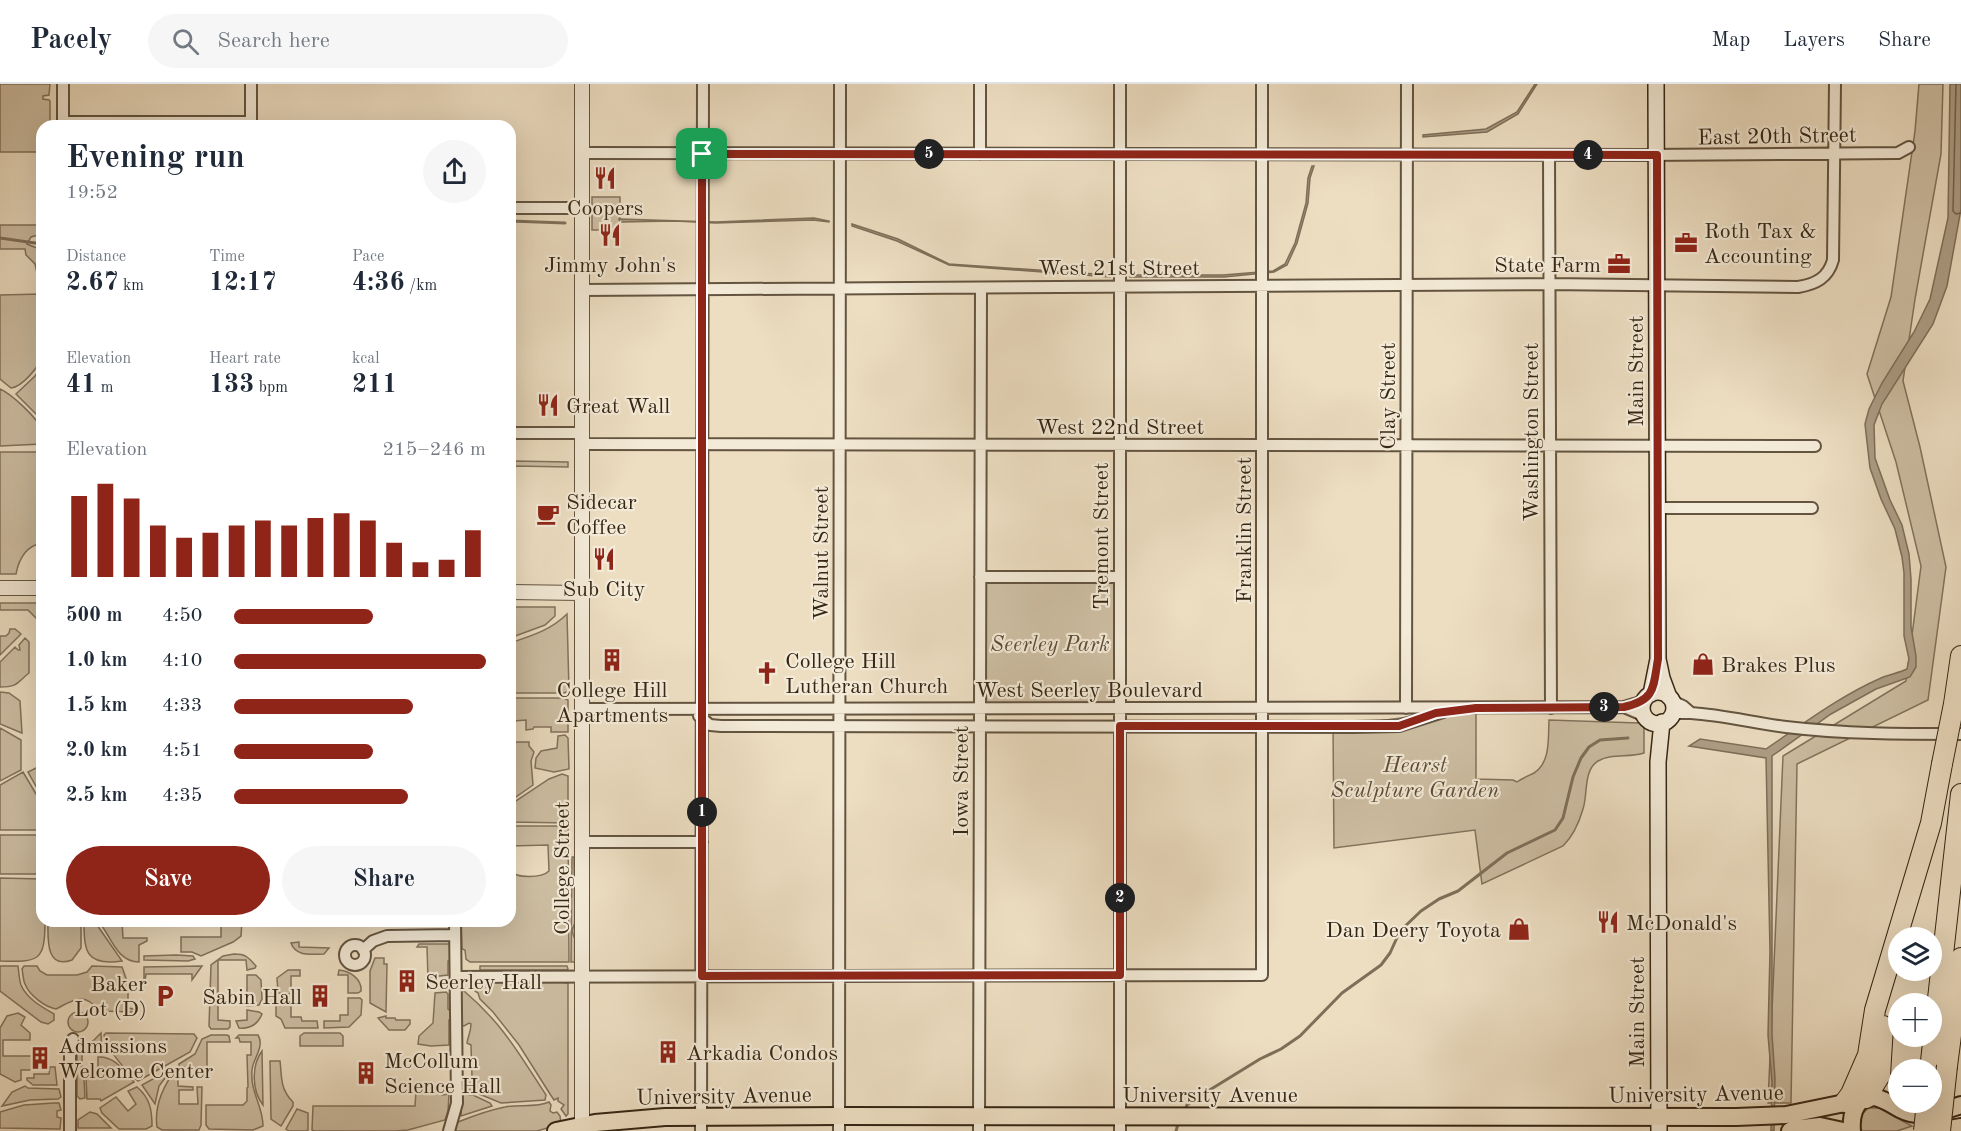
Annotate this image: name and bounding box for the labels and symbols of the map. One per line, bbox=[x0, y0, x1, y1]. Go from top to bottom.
street label: East 20th Street bbox=[1697, 125, 1857, 149]
pin bbox=[676, 128, 727, 179]
pin: 5 bbox=[914, 139, 944, 169]
pin: 4 bbox=[1573, 140, 1603, 170]
restaurant icon: Coopers bbox=[592, 165, 618, 191]
place label: Coopers bbox=[567, 198, 643, 220]
place label: Roth Tax & Accounting bbox=[1704, 221, 1817, 268]
restaurant icon: Jimmy John's bbox=[597, 222, 623, 248]
office icon: Roth Tax & Accounting bbox=[1673, 230, 1699, 256]
office icon: State Farm bbox=[1606, 251, 1632, 277]
place label: Jimmy John's bbox=[544, 255, 676, 277]
place label: State Farm bbox=[1494, 255, 1601, 277]
street label: West 21st Street bbox=[1038, 258, 1200, 280]
street label: Main Street bbox=[1626, 315, 1648, 427]
street label: Clay Street bbox=[1378, 342, 1400, 450]
street label: Washington Street bbox=[1521, 343, 1543, 521]
restaurant icon: Great Wall bbox=[535, 392, 561, 418]
place label: Great Wall bbox=[566, 396, 670, 418]
street label: West 22nd Street bbox=[1036, 417, 1204, 439]
street label: Franklin Street bbox=[1234, 457, 1256, 603]
street label: Tremont Street bbox=[1091, 462, 1113, 610]
street label: Walnut Street bbox=[811, 486, 833, 620]
place label: Sidecar Coffee bbox=[566, 492, 637, 539]
cafe icon: Sidecar Coffee bbox=[535, 501, 561, 527]
restaurant icon: Sub City bbox=[591, 546, 617, 572]
place label: Sub City bbox=[563, 579, 646, 601]
park label: Seerley Park bbox=[990, 634, 1110, 656]
building icon: College Hill Apartments bbox=[599, 647, 625, 673]
place label: College Hill Lutheran Church bbox=[785, 651, 948, 698]
shop icon: Brakes Plus bbox=[1690, 651, 1716, 677]
place label: Brakes Plus bbox=[1721, 655, 1836, 677]
church icon: College Hill Lutheran Church bbox=[754, 660, 780, 686]
place label: College Hill Apartments bbox=[556, 680, 668, 727]
street label: West Seerley Boulevard bbox=[975, 680, 1203, 702]
pin: 3 bbox=[1589, 692, 1619, 722]
street label: Iowa Street bbox=[951, 726, 973, 836]
park label: Hearst Sculpture Garden bbox=[1331, 755, 1500, 802]
pin: 1 bbox=[687, 797, 717, 827]
street label: College Street bbox=[552, 801, 574, 935]
pin: 2 bbox=[1105, 883, 1135, 913]
restaurant icon: McDonald's bbox=[1595, 909, 1621, 935]
place label: McDonald's bbox=[1626, 913, 1737, 935]
shop icon: Dan Deery Toyota bbox=[1506, 916, 1532, 942]
place label: Dan Deery Toyota bbox=[1325, 920, 1501, 942]
street label: Main Street bbox=[1627, 956, 1649, 1068]
building icon: Seerley Hall bbox=[394, 968, 420, 994]
place label: Seerley Hall bbox=[425, 972, 542, 994]
place label: Baker Lot (D) bbox=[74, 974, 147, 1021]
parking icon: Baker Lot (D) bbox=[152, 983, 178, 1009]
building icon: Sabin Hall bbox=[307, 983, 333, 1009]
place label: Sabin Hall bbox=[202, 987, 302, 1009]
place label: Admissions Welcome Center bbox=[58, 1036, 213, 1083]
building icon: Arkadia Condos bbox=[655, 1039, 681, 1065]
place label: Arkadia Condos bbox=[686, 1043, 838, 1065]
building icon: Admissions Welcome Center bbox=[27, 1045, 53, 1071]
place label: McCollum Science Hall bbox=[384, 1051, 501, 1098]
building icon: McCollum Science Hall bbox=[353, 1060, 379, 1086]
street label: University Avenue bbox=[1608, 1082, 1784, 1108]
street label: University Avenue bbox=[636, 1084, 812, 1110]
street label: University Avenue bbox=[1122, 1085, 1298, 1107]

